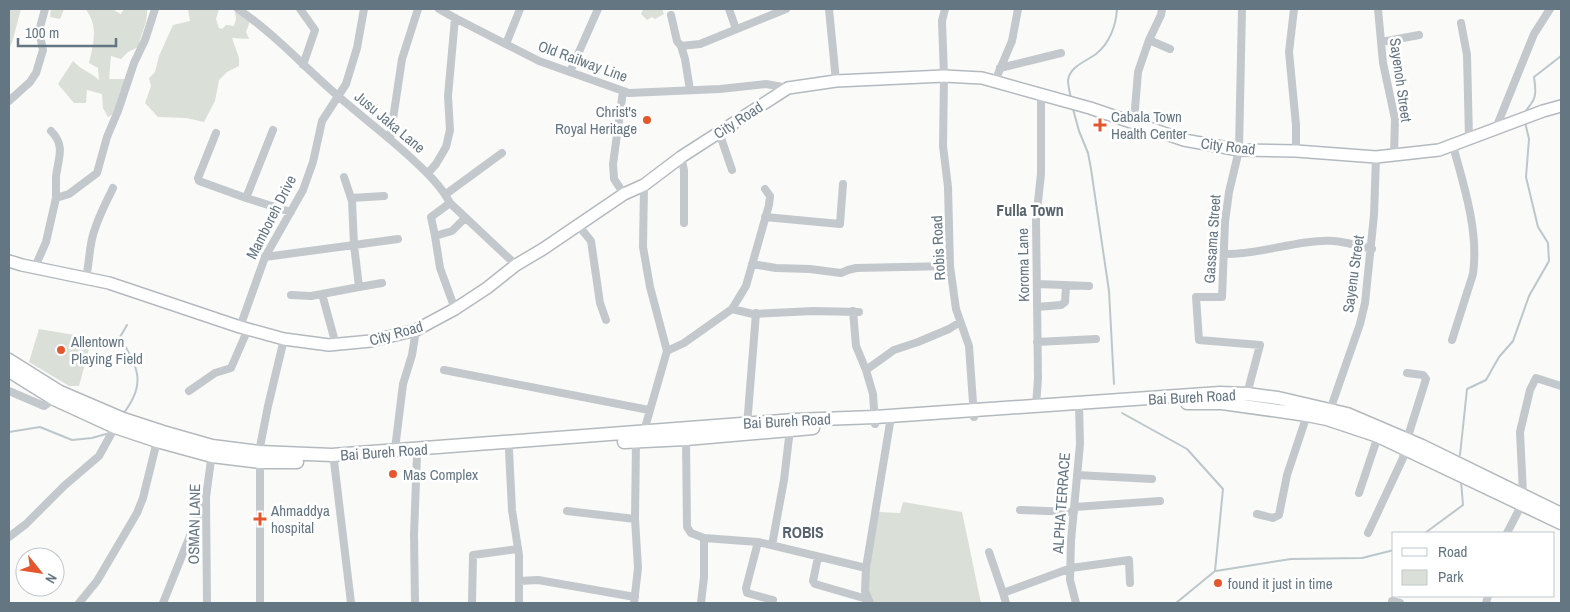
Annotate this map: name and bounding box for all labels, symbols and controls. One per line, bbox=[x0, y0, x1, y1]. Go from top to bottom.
scale bar bbox=[18, 15, 115, 47]
text: 100 m bbox=[25, 22, 59, 43]
street label: Old Railway Line bbox=[535, 35, 631, 87]
street label: Sayenoh Street bbox=[1385, 37, 1417, 124]
street label: Jusu Jaka Lane bbox=[350, 86, 430, 158]
street label: City Road bbox=[709, 96, 767, 144]
place label: Christ's Royal Heritage bbox=[555, 101, 637, 139]
place label: Cabala Town Health Center bbox=[1111, 106, 1187, 144]
marker: Christ's Royal Heritage bbox=[641, 114, 653, 126]
marker: Cabala Town Health Center bbox=[1093, 118, 1107, 132]
street label: City Road bbox=[1200, 132, 1256, 160]
street label: Mamboreh Drive bbox=[241, 171, 301, 263]
street label: Gassama Street bbox=[1198, 193, 1226, 284]
district label: Fulla Town bbox=[996, 199, 1064, 221]
street label: Robis Road bbox=[926, 215, 950, 281]
street label: Koroma Lane bbox=[1012, 228, 1034, 302]
street label: Sayenu Street bbox=[1337, 233, 1369, 314]
street label: City Road bbox=[367, 315, 425, 351]
place label: Allentown Playing Field bbox=[70, 331, 143, 369]
marker: Allentown Playing Field bbox=[55, 344, 67, 356]
street label: Bai Bureh Road bbox=[1148, 384, 1236, 410]
street label: Bai Bureh Road bbox=[743, 408, 831, 434]
street label: Bai Bureh Road bbox=[340, 438, 428, 466]
street label: ALPHA TERRACE bbox=[1047, 452, 1075, 555]
place label: Mas Complex bbox=[403, 464, 479, 485]
marker: Mas Complex bbox=[387, 468, 399, 480]
street label: OSMAN LANE bbox=[183, 483, 205, 565]
place label: Ahmaddya hospital bbox=[270, 500, 330, 538]
marker: Ahmaddya hospital bbox=[253, 512, 267, 526]
district label: ROBIS bbox=[782, 521, 824, 543]
legend bbox=[1392, 532, 1555, 597]
text: Road bbox=[1438, 541, 1467, 562]
north arrow bbox=[15, 547, 65, 597]
text: Park bbox=[1438, 566, 1464, 587]
text: N bbox=[41, 570, 61, 587]
place label: found it just in time bbox=[1228, 573, 1333, 594]
marker: found it just in time bbox=[1212, 577, 1224, 589]

